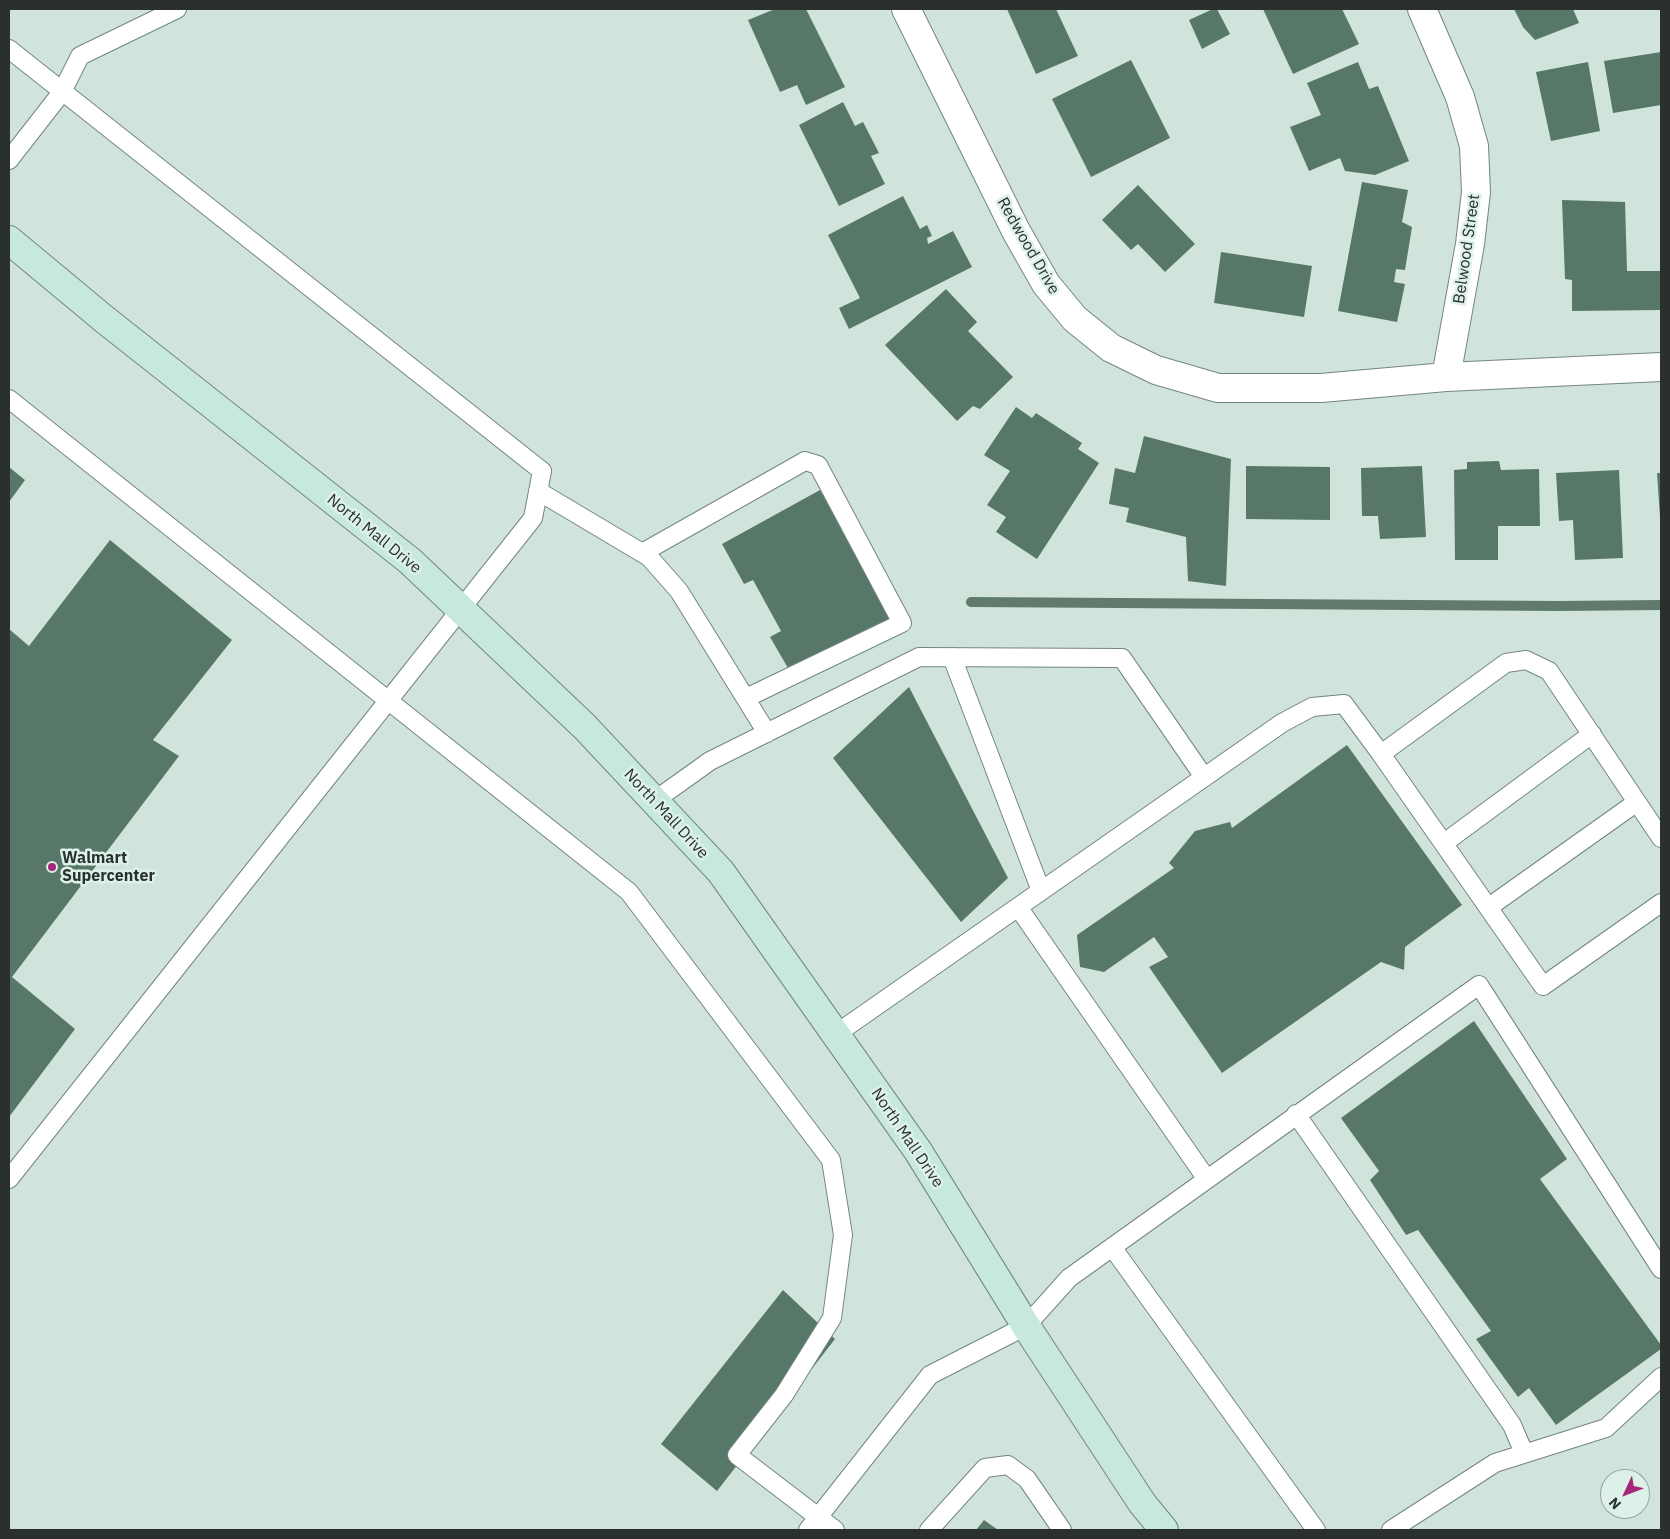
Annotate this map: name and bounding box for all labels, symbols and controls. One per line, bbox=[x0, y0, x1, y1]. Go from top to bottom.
street label: Belwood Street bbox=[1450, 193, 1484, 305]
street label: Redwood Drive bbox=[993, 194, 1063, 298]
street label: North Mall Drive bbox=[323, 490, 425, 578]
street label: North Mall Drive bbox=[620, 765, 712, 863]
place label: Walmart Supercenter bbox=[62, 848, 155, 886]
marker: Walmart Supercenter bbox=[46, 861, 58, 873]
street label: North Mall Drive bbox=[867, 1085, 947, 1191]
north arrow bbox=[1600, 1469, 1650, 1519]
text: N bbox=[1605, 1494, 1625, 1513]

